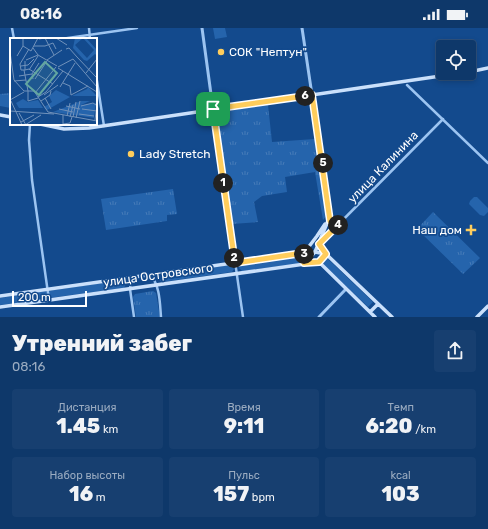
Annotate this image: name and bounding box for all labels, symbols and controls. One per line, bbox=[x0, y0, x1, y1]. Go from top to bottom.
text: 08:16 bbox=[20, 5, 62, 23]
inset map bbox=[10, 38, 97, 125]
map controls bbox=[436, 40, 476, 80]
button: locate bbox=[436, 40, 476, 80]
place label: СОК "Нептун" bbox=[229, 45, 307, 59]
marker: СОК "Нептун" bbox=[216, 47, 226, 57]
pin: 6 bbox=[295, 86, 315, 106]
text: 6 bbox=[301, 89, 309, 102]
pin bbox=[196, 92, 230, 126]
icon: arrive bbox=[202, 98, 224, 120]
street label: улица Калинина bbox=[345, 128, 421, 206]
place label: Lady Stretch bbox=[139, 147, 211, 161]
marker: Lady Stretch bbox=[126, 149, 136, 159]
pin: 5 bbox=[313, 153, 333, 173]
text: 5 bbox=[319, 156, 327, 169]
pin: 1 bbox=[213, 173, 233, 193]
text: 1 bbox=[220, 176, 226, 189]
pin: 4 bbox=[328, 215, 348, 235]
text: 4 bbox=[334, 218, 342, 231]
place label: Наш дом bbox=[412, 223, 462, 237]
marker: Наш дом bbox=[465, 224, 477, 236]
pin: 3 bbox=[294, 244, 314, 264]
text: 3 bbox=[300, 247, 308, 260]
pin: 2 bbox=[224, 248, 244, 268]
text: 2 bbox=[230, 251, 238, 264]
street label: улица Островского bbox=[102, 260, 214, 290]
scale bar bbox=[12, 289, 87, 308]
text: 200 m bbox=[18, 291, 51, 304]
text: Утренний забег bbox=[12, 330, 192, 357]
button: share bbox=[434, 330, 476, 372]
text: 08:16 bbox=[12, 359, 45, 374]
text: Дистанция bbox=[58, 401, 117, 414]
text: Время bbox=[227, 401, 261, 414]
text: Темп bbox=[387, 401, 414, 414]
text: 1.45 bbox=[56, 414, 100, 438]
text: 9:11 bbox=[224, 414, 264, 438]
text: 6:20 bbox=[365, 414, 412, 438]
text: km bbox=[100, 423, 118, 436]
text: /km bbox=[412, 423, 436, 436]
text: Набор высоты bbox=[50, 469, 125, 482]
text: Пульс bbox=[228, 469, 260, 482]
text: kcal bbox=[391, 469, 411, 482]
text: 16 bbox=[69, 482, 93, 506]
text: 157 bbox=[213, 482, 249, 506]
text: 103 bbox=[382, 482, 420, 506]
text: m bbox=[93, 491, 106, 504]
text: bpm bbox=[249, 491, 275, 504]

